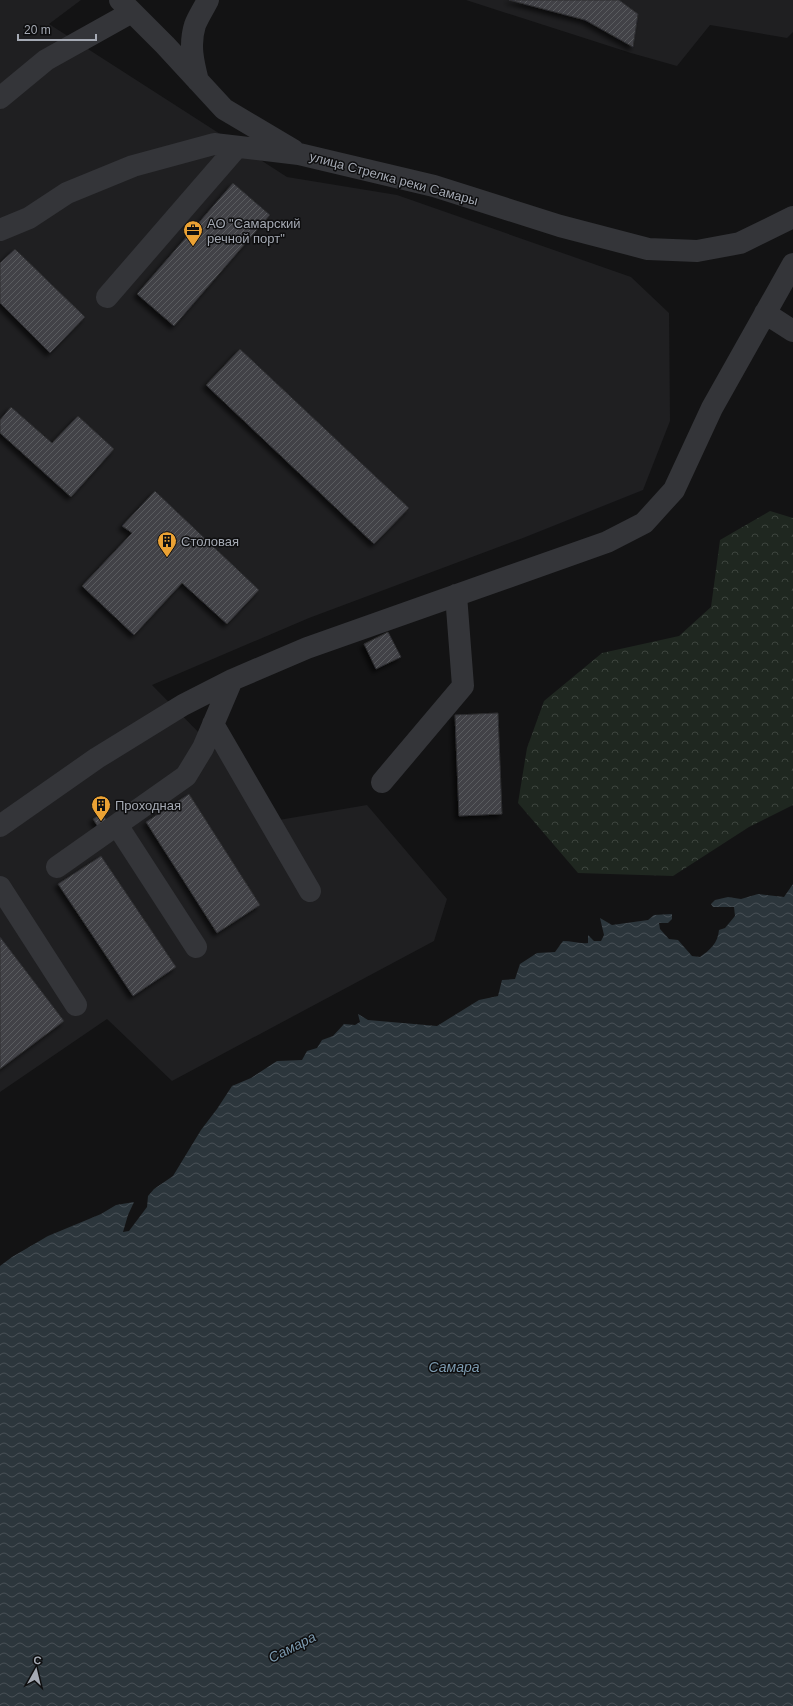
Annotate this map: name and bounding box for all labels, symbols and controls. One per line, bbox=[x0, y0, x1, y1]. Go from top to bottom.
scale bar bbox=[18, 16, 96, 42]
text: 20 m bbox=[24, 23, 51, 37]
street label: улица Стрелка реки Самары bbox=[308, 149, 480, 208]
place label: АО "Самарский речной порт" bbox=[207, 216, 301, 246]
office icon: АО "Самарский речной порт" bbox=[182, 219, 204, 247]
building icon: Столовая bbox=[156, 530, 178, 558]
place label: Столовая bbox=[181, 534, 239, 549]
building icon: Проходная bbox=[90, 794, 112, 822]
place label: Проходная bbox=[115, 798, 181, 813]
water label: Самара bbox=[428, 1359, 480, 1375]
water label: Самара bbox=[266, 1628, 319, 1666]
north arrow bbox=[16, 1650, 56, 1690]
text: С bbox=[33, 1654, 42, 1667]

